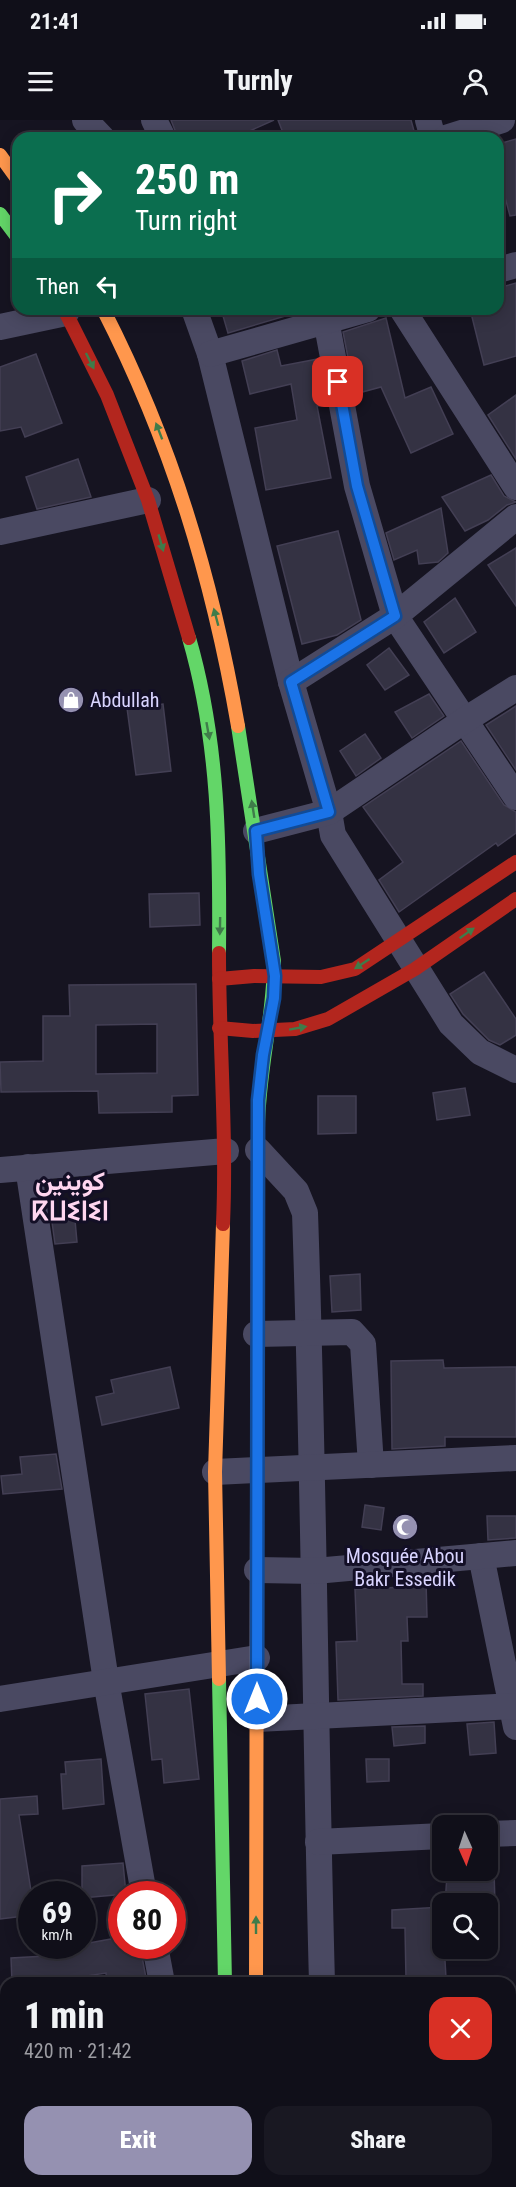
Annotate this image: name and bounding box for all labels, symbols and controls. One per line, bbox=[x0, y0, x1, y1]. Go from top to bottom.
text: 21:41 bbox=[30, 9, 81, 34]
icon: menu bbox=[24, 65, 57, 98]
text: Turnly bbox=[224, 65, 292, 97]
icon: person bbox=[459, 65, 492, 98]
text: 250 m bbox=[135, 155, 240, 204]
icon: right bbox=[36, 156, 114, 234]
text: Turn right bbox=[135, 205, 237, 237]
icon: left bbox=[91, 270, 124, 303]
text: Then bbox=[36, 274, 79, 299]
one-way arrow bbox=[85, 353, 95, 370]
pin bbox=[312, 356, 363, 407]
icon: arrive bbox=[321, 365, 354, 398]
one-way arrow bbox=[153, 422, 163, 440]
one-way arrow bbox=[157, 534, 166, 552]
one-way arrow bbox=[211, 608, 221, 626]
shop icon: Abdullah bbox=[56, 685, 86, 715]
place label: Abdullah bbox=[90, 688, 159, 712]
one-way arrow bbox=[204, 722, 213, 741]
one-way arrow bbox=[248, 799, 257, 818]
one-way arrow bbox=[215, 916, 224, 935]
one-way arrow bbox=[459, 928, 475, 939]
one-way arrow bbox=[354, 959, 371, 970]
one-way arrow bbox=[289, 1023, 308, 1032]
district label: كوينين ⴽⵡⵉⵏⵉⵏ bbox=[31, 1166, 109, 1226]
mosque icon: Mosquée Abou Bakr Essedik bbox=[390, 1512, 420, 1542]
place label: Mosquée Abou Bakr Essedik bbox=[346, 1544, 464, 1591]
position arrow bbox=[225, 1667, 289, 1731]
north arrow bbox=[432, 1815, 498, 1881]
map controls bbox=[432, 1815, 498, 1959]
speed limit sign: 80 bbox=[108, 1881, 186, 1959]
button: search bbox=[432, 1893, 498, 1959]
text: 69 bbox=[42, 1895, 72, 1930]
one-way arrow bbox=[251, 1915, 261, 1934]
text: km/h bbox=[42, 1926, 72, 1944]
text: 1 min bbox=[24, 1995, 104, 2037]
button: close bbox=[429, 1997, 492, 2060]
text: 420 m · 21:42 bbox=[24, 2039, 131, 2063]
button: Exit bbox=[24, 2106, 252, 2175]
button: Share bbox=[264, 2106, 492, 2175]

